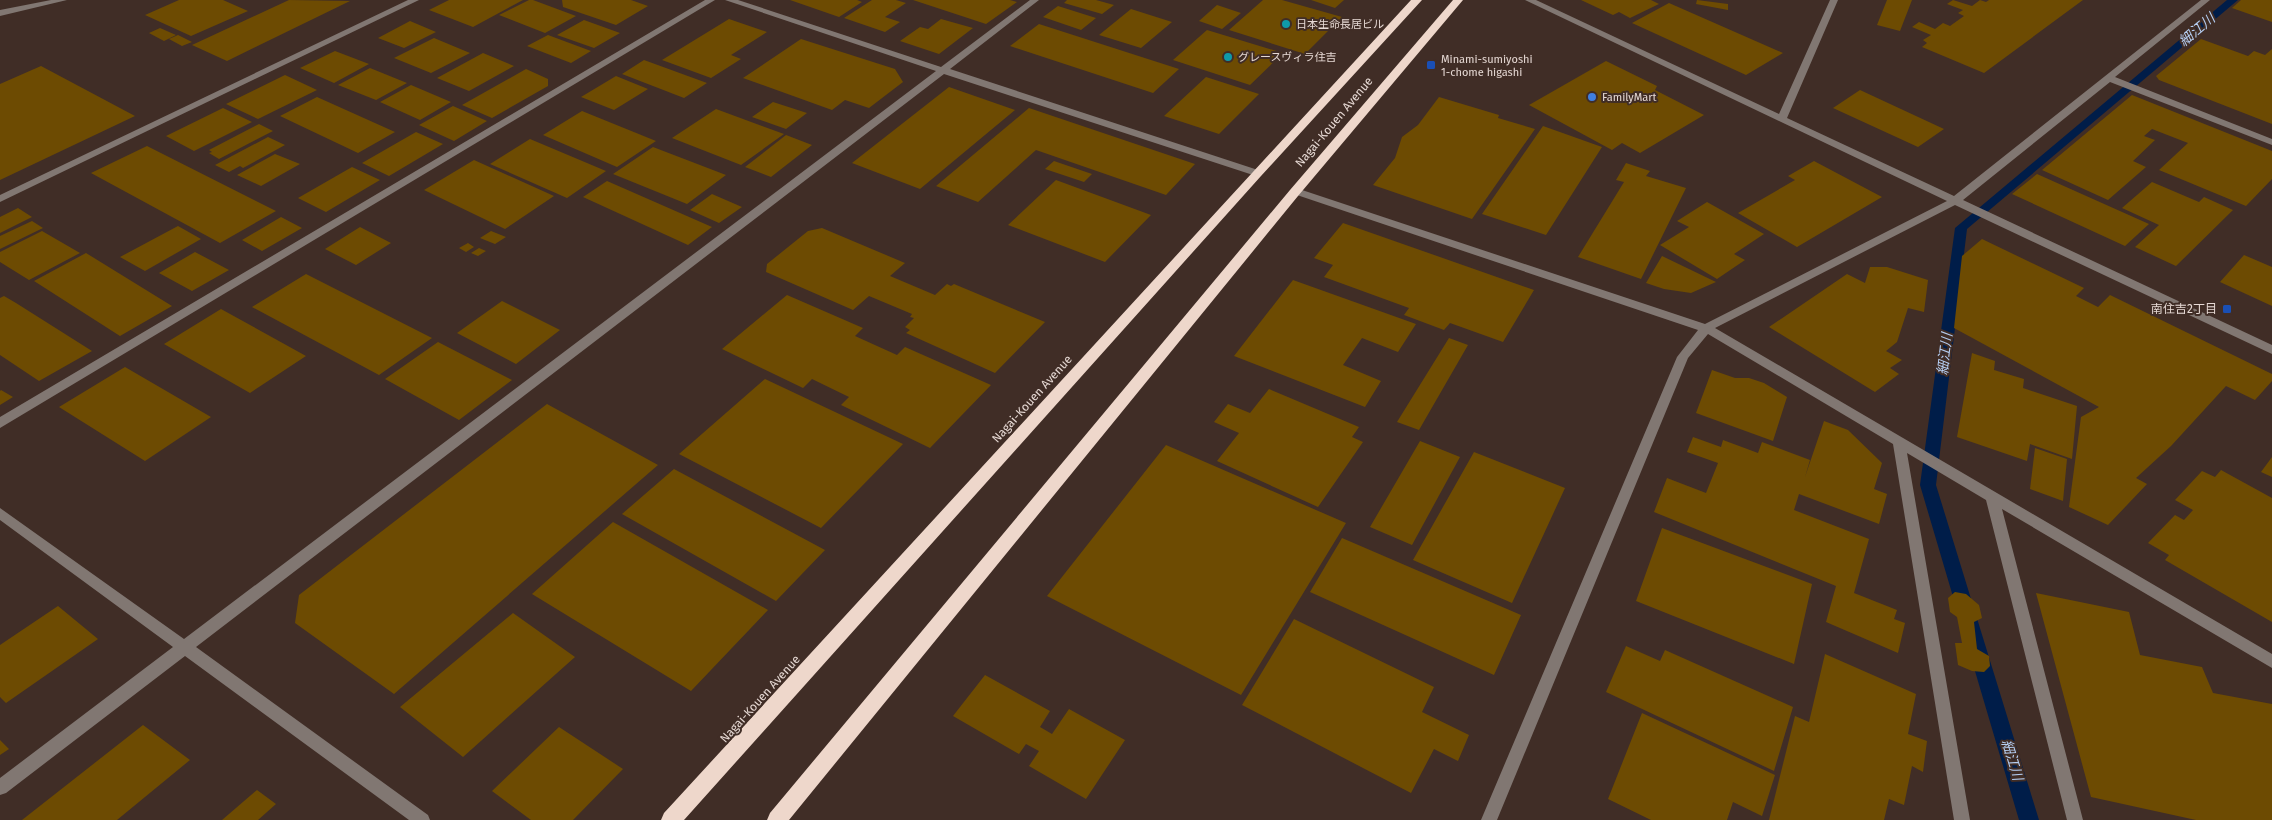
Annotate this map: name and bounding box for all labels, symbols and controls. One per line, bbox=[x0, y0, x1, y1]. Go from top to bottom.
water label: 細江川 bbox=[2175, 9, 2220, 50]
marker: 日本生命長居ビル bbox=[1280, 18, 1292, 30]
place label: 日本生命長居ビル bbox=[1296, 18, 1384, 31]
marker: グレースヴィラ住吉 bbox=[1222, 51, 1234, 63]
place label: グレースヴィラ住吉 bbox=[1238, 51, 1336, 64]
place label: Minami-sumiyoshi 1-chome higashi bbox=[1441, 53, 1533, 79]
marker: Minami-sumiyoshi 1-chome higashi bbox=[1425, 59, 1437, 71]
street label: Nagai-Kouen Avenue bbox=[1292, 74, 1376, 170]
marker: FamilyMart bbox=[1586, 91, 1598, 103]
place label: FamilyMart bbox=[1602, 91, 1657, 104]
place label: 南住吉2丁目 bbox=[2151, 302, 2217, 316]
marker: 南住吉2丁目 bbox=[2221, 303, 2233, 315]
water label: 細江川 bbox=[1934, 330, 1956, 376]
street label: Nagai-Kouen Avenue bbox=[989, 352, 1075, 446]
street label: Nagai-Kouen Avenue bbox=[717, 652, 803, 746]
water label: 細江川 bbox=[1998, 737, 2027, 784]

